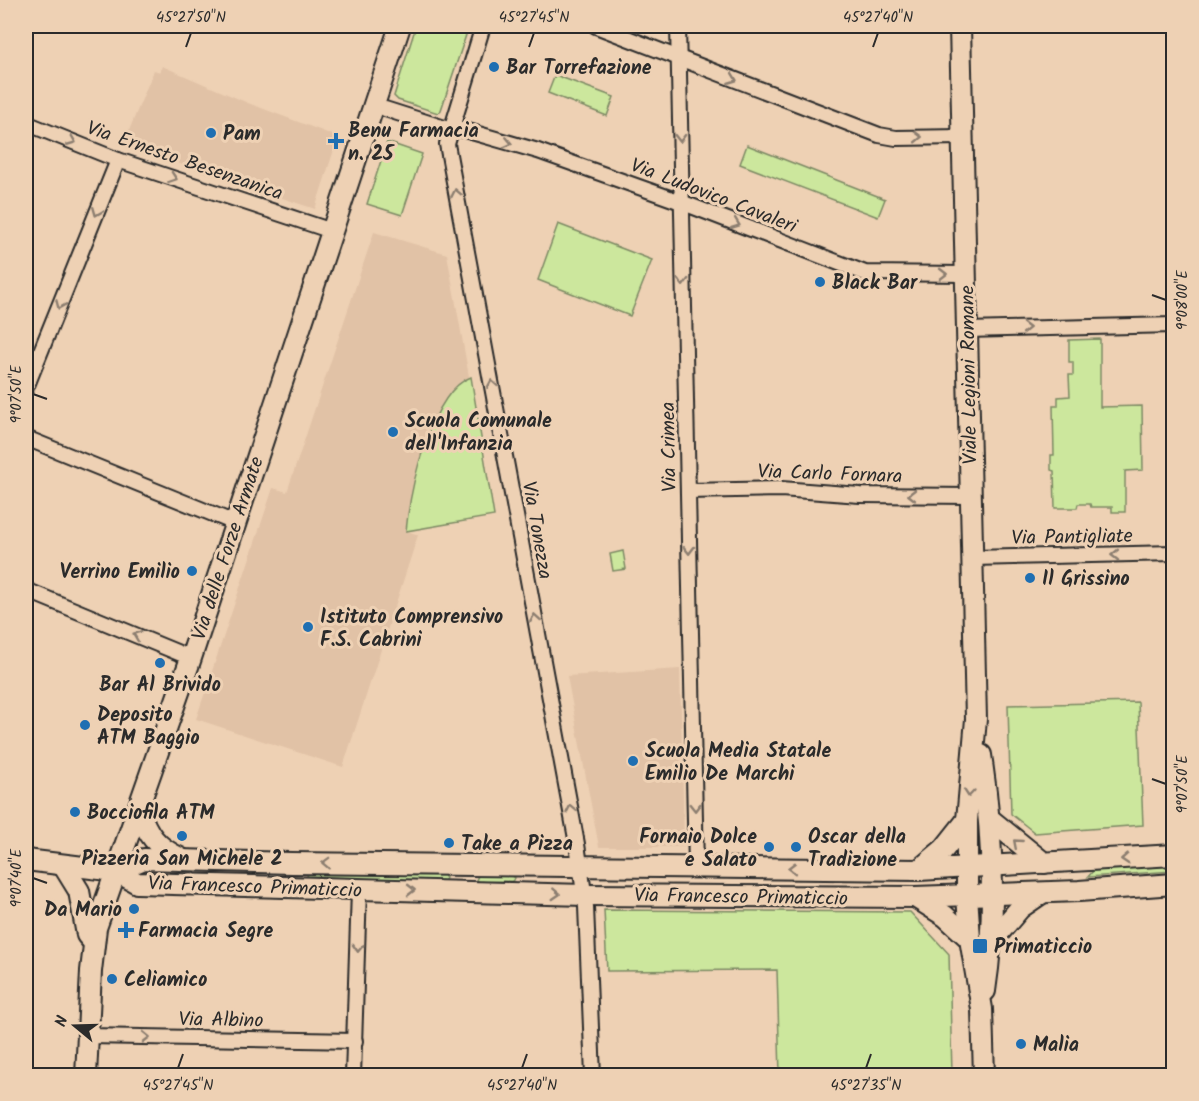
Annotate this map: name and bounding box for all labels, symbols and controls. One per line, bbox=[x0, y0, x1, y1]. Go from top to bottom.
text: 45°27'50"N bbox=[156, 6, 226, 30]
text: 45°27'45"N bbox=[499, 6, 569, 30]
text: 45°27'40"N bbox=[843, 6, 913, 30]
place label: Bar Torrefazione bbox=[506, 53, 652, 85]
marker: Bar Torrefazione bbox=[487, 60, 501, 74]
one-way arrow bbox=[727, 72, 738, 84]
street label: Via Ernesto Besenzanica bbox=[82, 113, 287, 211]
place label: Benu Farmacia n. 25 bbox=[348, 116, 479, 171]
place label: Pam bbox=[223, 119, 261, 151]
marker: Pam bbox=[204, 126, 218, 140]
one-way arrow bbox=[913, 131, 922, 144]
one-way arrow bbox=[65, 134, 76, 146]
marker: Benu Farmacia n. 25 bbox=[329, 134, 343, 148]
one-way arrow bbox=[674, 134, 686, 143]
one-way arrow bbox=[502, 136, 512, 149]
street label: Via Ludovico Cavaleri bbox=[625, 150, 802, 244]
one-way arrow bbox=[167, 171, 178, 183]
one-way arrow bbox=[450, 188, 463, 198]
one-way arrow bbox=[92, 206, 104, 217]
one-way arrow bbox=[730, 216, 741, 229]
place label: Black Bar bbox=[832, 268, 918, 300]
one-way arrow bbox=[938, 268, 947, 280]
text: 9°08'00"E bbox=[1171, 269, 1195, 330]
marker: Black Bar bbox=[813, 275, 827, 289]
one-way arrow bbox=[677, 277, 689, 286]
street label: Viale Legioni Romane bbox=[952, 285, 988, 465]
one-way arrow bbox=[55, 299, 67, 310]
one-way arrow bbox=[1021, 322, 1030, 335]
text: 9°07'50"E bbox=[5, 364, 29, 423]
one-way arrow bbox=[486, 380, 499, 390]
street label: Via Crimea bbox=[653, 401, 687, 492]
place label: Scuola Comunale dell'Infanzia bbox=[405, 406, 552, 461]
marker: Scuola Comunale dell'Infanzia bbox=[386, 425, 400, 439]
street label: Via delle Forze Armate bbox=[184, 453, 274, 645]
street label: Via Carlo Fornara bbox=[757, 456, 903, 494]
street label: Via Tonezza bbox=[512, 479, 560, 582]
one-way arrow bbox=[908, 489, 917, 501]
street label: Via Pantigliate bbox=[1011, 521, 1133, 555]
one-way arrow bbox=[683, 545, 696, 554]
one-way arrow bbox=[1111, 549, 1120, 561]
place label: Verrino Emilio bbox=[60, 557, 180, 589]
marker: Verrino Emilio bbox=[185, 564, 199, 578]
place label: Il Grissino bbox=[1042, 564, 1130, 596]
marker: Il Grissino bbox=[1023, 571, 1037, 585]
place label: Istituto Comprensivo F.S. Cabrini bbox=[320, 602, 503, 657]
one-way arrow bbox=[529, 613, 542, 623]
marker: Istituto Comprensivo F.S. Cabrini bbox=[301, 620, 315, 634]
one-way arrow bbox=[132, 630, 143, 642]
marker: Bar Al Brivido bbox=[153, 656, 167, 670]
place label: Bar Al Brivido bbox=[99, 670, 221, 702]
place label: Deposito ATM Baggio bbox=[97, 700, 200, 755]
marker: Deposito ATM Baggio bbox=[78, 718, 92, 732]
place label: Scuola Media Statale Emilio De Marchi bbox=[645, 736, 831, 791]
marker: Scuola Media Statale Emilio De Marchi bbox=[626, 754, 640, 768]
text: 9°07'50"E bbox=[1171, 754, 1195, 813]
one-way arrow bbox=[963, 789, 976, 798]
place label: Bocciofila ATM bbox=[87, 798, 216, 830]
one-way arrow bbox=[689, 803, 701, 812]
marker: Bocciofila ATM bbox=[68, 805, 82, 819]
one-way arrow bbox=[565, 805, 578, 815]
place label: Fornaio Dolce e Salato bbox=[639, 822, 757, 877]
place label: Oscar della Tradizione bbox=[808, 822, 906, 877]
marker: Pizzeria San Michele 2 bbox=[175, 829, 189, 843]
place label: Take a Pizza bbox=[461, 829, 573, 861]
marker: Take a Pizza bbox=[442, 836, 456, 850]
one-way arrow bbox=[1013, 839, 1023, 850]
marker: Fornaio Dolce e Salato bbox=[762, 840, 776, 854]
marker: Oscar della Tradizione bbox=[789, 840, 803, 854]
place label: Pizzeria San Michele 2 bbox=[81, 844, 283, 876]
text: 9°07'40"E bbox=[5, 848, 29, 907]
one-way arrow bbox=[1121, 852, 1130, 865]
one-way arrow bbox=[322, 856, 331, 869]
one-way arrow bbox=[788, 862, 797, 874]
street label: Via Francesco Primaticcio bbox=[147, 868, 362, 908]
street label: Via Francesco Primaticcio bbox=[634, 880, 848, 916]
one-way arrow bbox=[406, 884, 415, 896]
one-way arrow bbox=[551, 887, 560, 900]
place label: Da Mario bbox=[44, 895, 122, 927]
marker: Da Mario bbox=[127, 902, 141, 916]
place label: Farmacia Segre bbox=[138, 916, 273, 948]
marker: Farmacia Segre bbox=[119, 923, 133, 937]
place label: Primaticcio bbox=[994, 932, 1092, 964]
marker: Primaticcio bbox=[971, 937, 989, 955]
one-way arrow bbox=[351, 944, 364, 953]
place label: Celiamico bbox=[124, 965, 207, 997]
marker: Celiamico bbox=[105, 972, 119, 986]
north arrow bbox=[45, 996, 105, 1056]
street label: Via Albino bbox=[178, 1004, 264, 1038]
text: N bbox=[49, 1013, 76, 1030]
place label: Malia bbox=[1033, 1030, 1079, 1062]
one-way arrow bbox=[142, 1031, 151, 1043]
marker: Malia bbox=[1014, 1037, 1028, 1051]
text: 45°27'45"N bbox=[143, 1074, 213, 1098]
text: 45°27'40"N bbox=[487, 1074, 557, 1098]
text: 45°27'35"N bbox=[831, 1074, 901, 1098]

